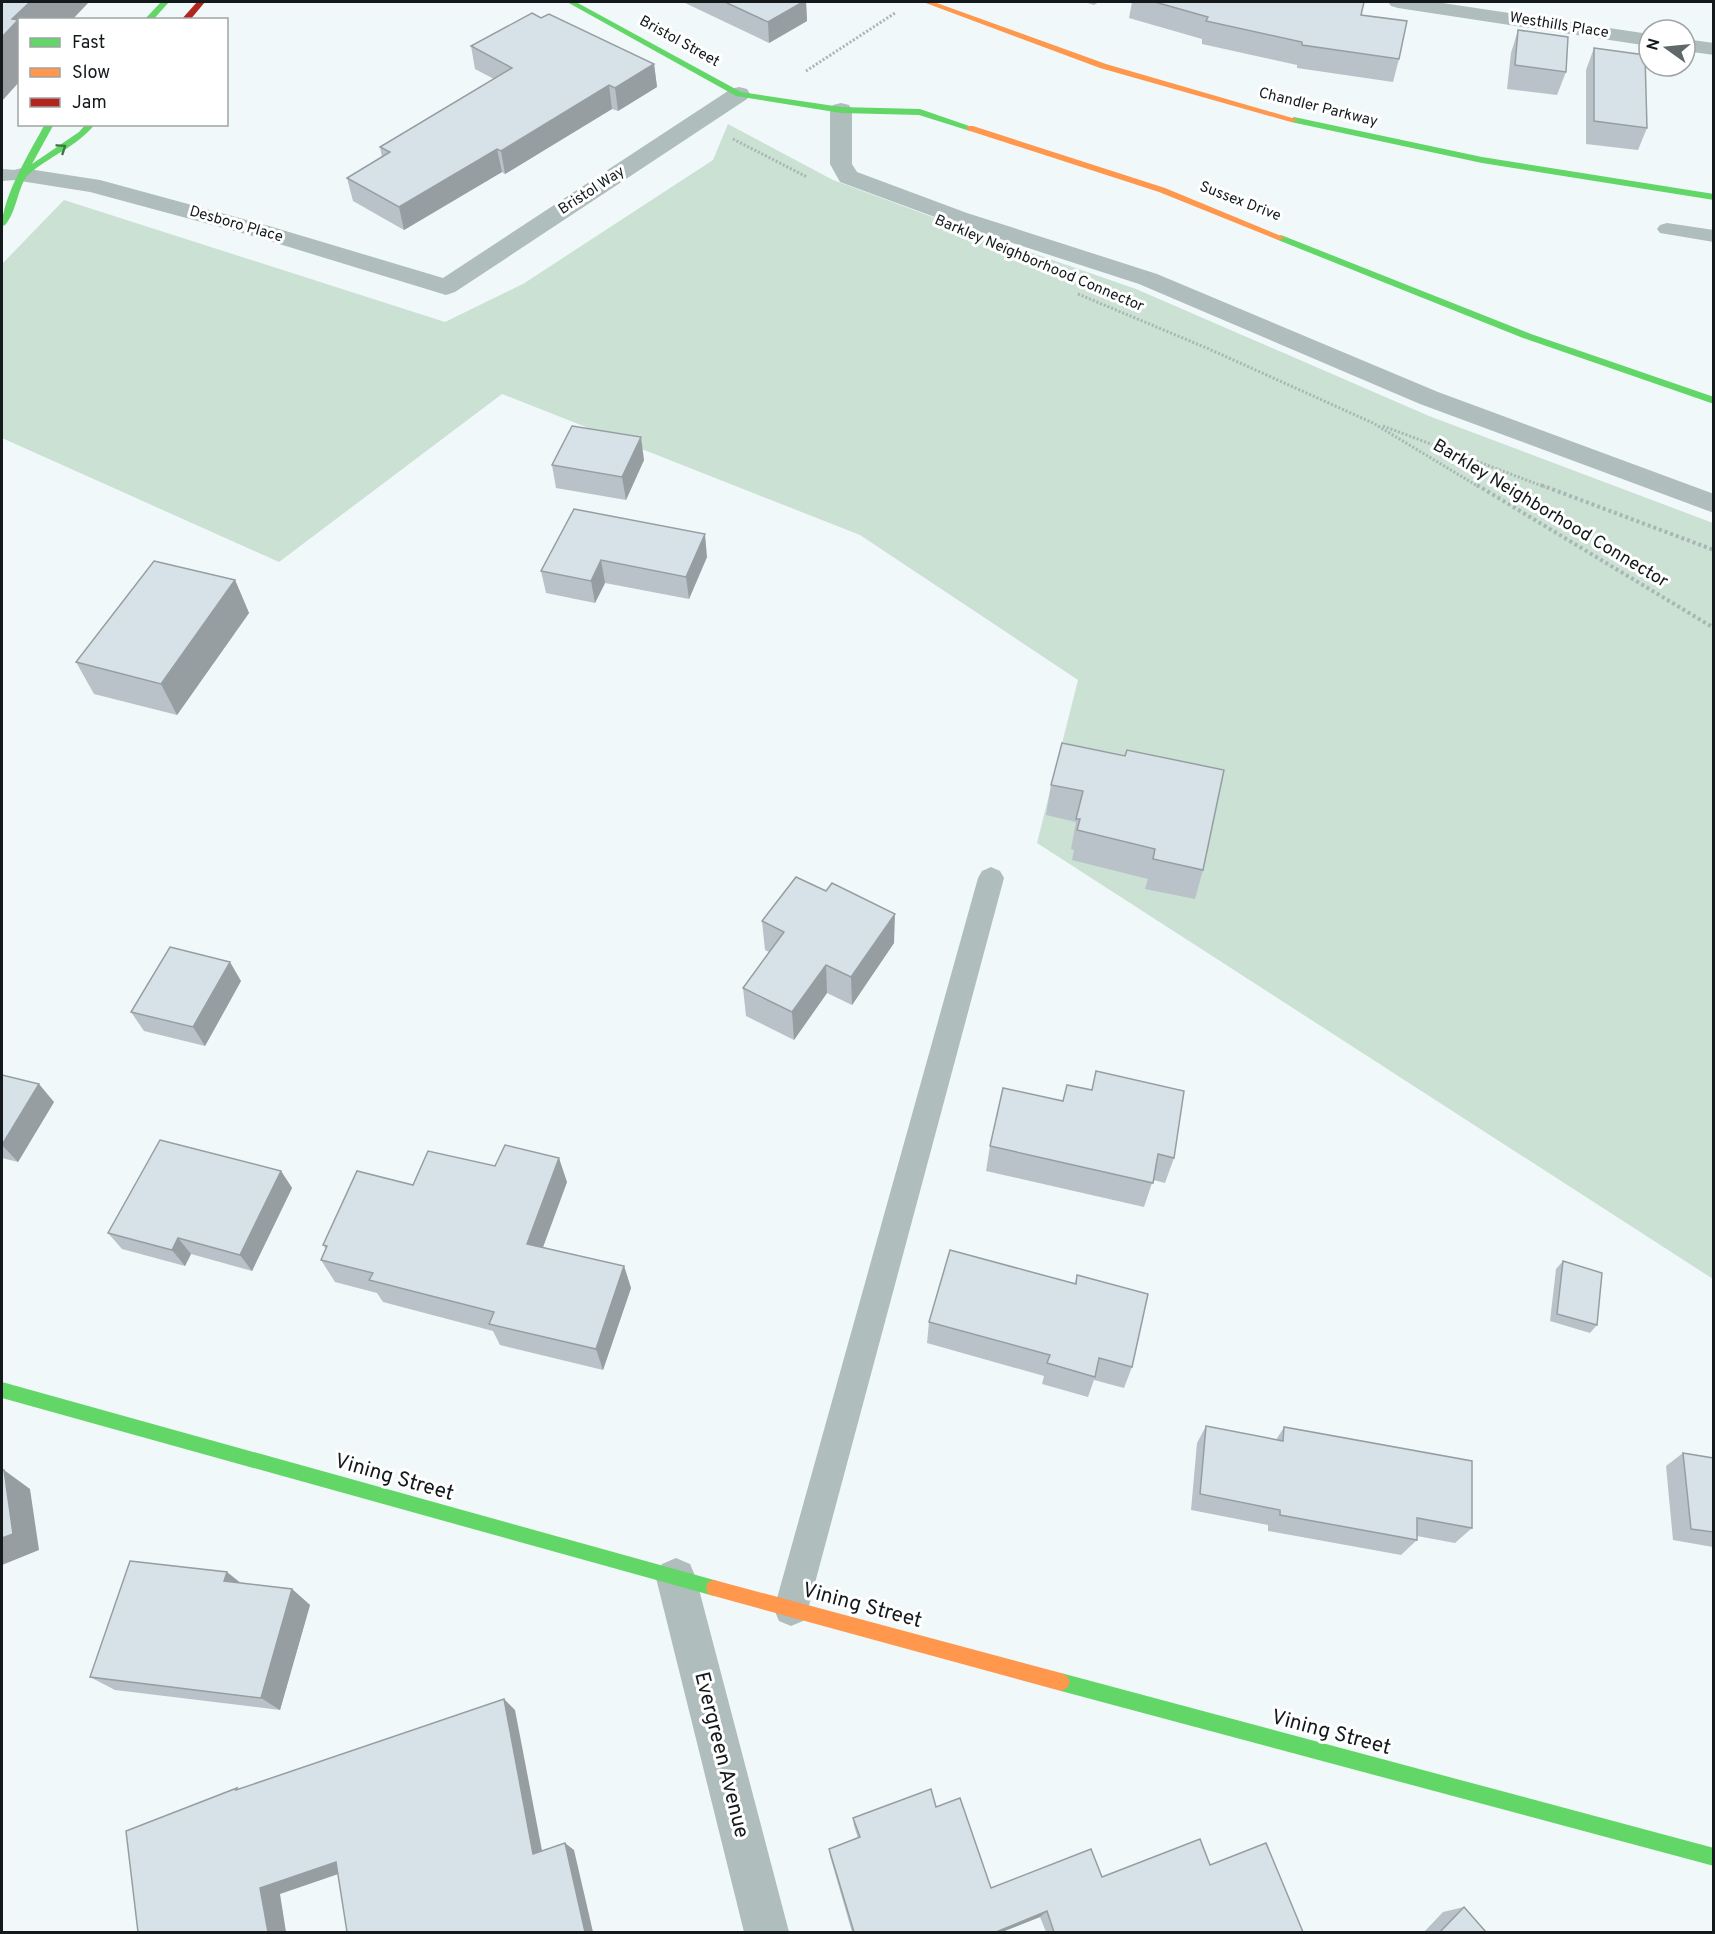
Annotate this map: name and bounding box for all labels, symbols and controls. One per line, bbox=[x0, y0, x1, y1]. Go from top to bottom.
street label: Westhills Place bbox=[1508, 9, 1610, 43]
street label: Bristol Street bbox=[635, 12, 723, 72]
legend bbox=[18, 18, 228, 126]
north arrow bbox=[1637, 18, 1697, 78]
text: Fast bbox=[72, 32, 105, 55]
text: N bbox=[1643, 36, 1666, 53]
text: Slow bbox=[72, 62, 110, 85]
street label: Chandler Parkway bbox=[1256, 84, 1380, 132]
text: Jam bbox=[72, 92, 107, 115]
one-way arrow bbox=[55, 144, 66, 155]
street label: Bristol Way bbox=[555, 162, 629, 219]
street label: Sussex Drive bbox=[1197, 178, 1283, 226]
street label: Desboro Place bbox=[187, 203, 285, 247]
street label: Barkley Neighborhood Connector bbox=[931, 211, 1147, 317]
street label: Barkley Neighborhood Connector bbox=[1428, 434, 1672, 594]
street label: Vining Street bbox=[331, 1448, 457, 1508]
street label: Vining Street bbox=[799, 1577, 925, 1635]
street label: Evergreen Avenue bbox=[687, 1669, 755, 1841]
street label: Vining Street bbox=[1268, 1704, 1394, 1762]

